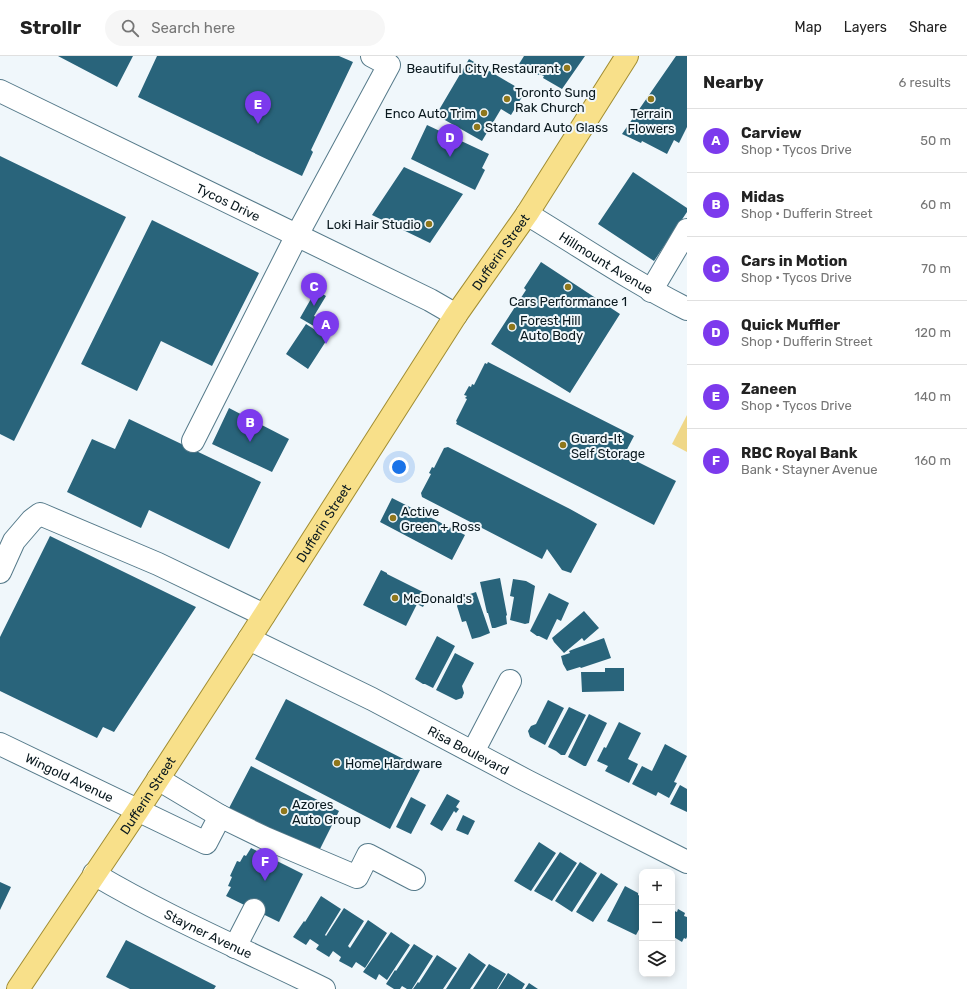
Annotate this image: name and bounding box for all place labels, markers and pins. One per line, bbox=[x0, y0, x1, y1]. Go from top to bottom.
place label: Beautiful City Restaurant bbox=[406, 61, 559, 76]
marker: Beautiful City Restaurant bbox=[562, 63, 572, 73]
place label: Toronto Sung Rak Church bbox=[515, 85, 596, 115]
pin: E bbox=[245, 91, 271, 124]
marker: Toronto Sung Rak Church bbox=[502, 94, 512, 104]
marker: Terrain Flowers bbox=[646, 94, 656, 104]
place label: Enco Auto Trim bbox=[385, 106, 476, 121]
place label: Terrain Flowers bbox=[627, 106, 675, 136]
marker: Enco Auto Trim bbox=[479, 108, 489, 118]
place label: Standard Auto Glass bbox=[485, 120, 609, 135]
marker: Standard Auto Glass bbox=[472, 122, 482, 132]
pin: D bbox=[437, 124, 463, 157]
place label: Loki Hair Studio bbox=[327, 217, 421, 232]
marker: Loki Hair Studio bbox=[424, 219, 434, 229]
pin: C bbox=[301, 273, 327, 306]
marker: Cars Performance 1 bbox=[563, 282, 573, 292]
place label: Cars Performance 1 bbox=[509, 294, 627, 309]
pin: A bbox=[313, 311, 339, 344]
place label: Forest Hill Auto Body bbox=[520, 313, 583, 343]
marker: Forest Hill Auto Body bbox=[507, 322, 517, 332]
pin: B bbox=[237, 409, 263, 442]
place label: Guard-It Self Storage bbox=[571, 431, 645, 462]
marker: Guard-It Self Storage bbox=[558, 440, 568, 450]
place label: Active Green + Ross bbox=[401, 504, 481, 534]
marker: Active Green + Ross bbox=[388, 513, 398, 523]
place label: McDonald's bbox=[403, 591, 472, 606]
marker: McDonald's bbox=[390, 593, 400, 603]
place label: Home Hardware bbox=[345, 756, 442, 771]
marker: Home Hardware bbox=[332, 758, 342, 768]
place label: Azores Auto Group bbox=[292, 797, 361, 827]
marker: Azores Auto Group bbox=[279, 806, 289, 816]
pin: F bbox=[252, 848, 278, 881]

